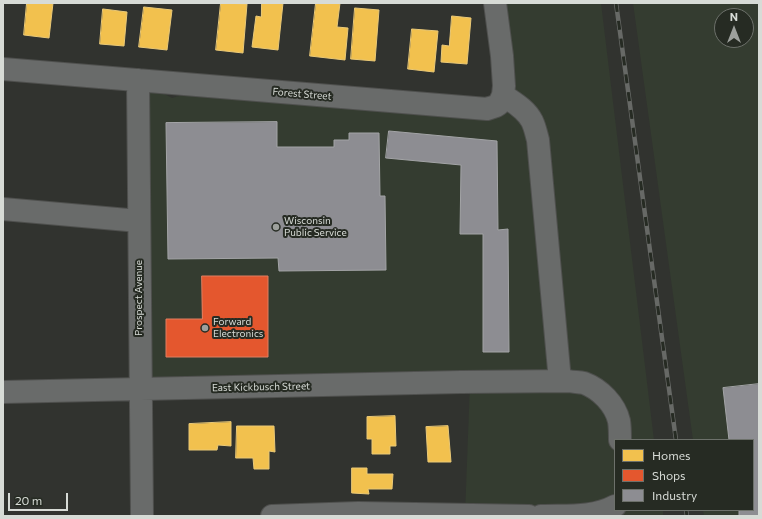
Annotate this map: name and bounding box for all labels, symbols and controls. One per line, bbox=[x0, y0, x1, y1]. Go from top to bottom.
north arrow bbox=[714, 8, 754, 48]
text: N bbox=[730, 10, 738, 23]
street label: Forest Street bbox=[272, 85, 332, 103]
place label: Wisconsin Public Service bbox=[284, 215, 347, 238]
marker: Wisconsin Public Service bbox=[271, 222, 281, 232]
street label: Prospect Avenue bbox=[133, 260, 145, 336]
place label: Forward Electronics bbox=[213, 316, 263, 340]
marker: Forward Electronics bbox=[200, 323, 210, 333]
street label: East Kickbusch Street bbox=[212, 380, 310, 394]
legend bbox=[614, 439, 754, 511]
text: Homes bbox=[652, 448, 690, 462]
text: Shops bbox=[652, 468, 686, 482]
scale bar bbox=[10, 485, 70, 511]
text: Industry bbox=[652, 488, 697, 502]
text: 20 m bbox=[15, 493, 42, 507]

